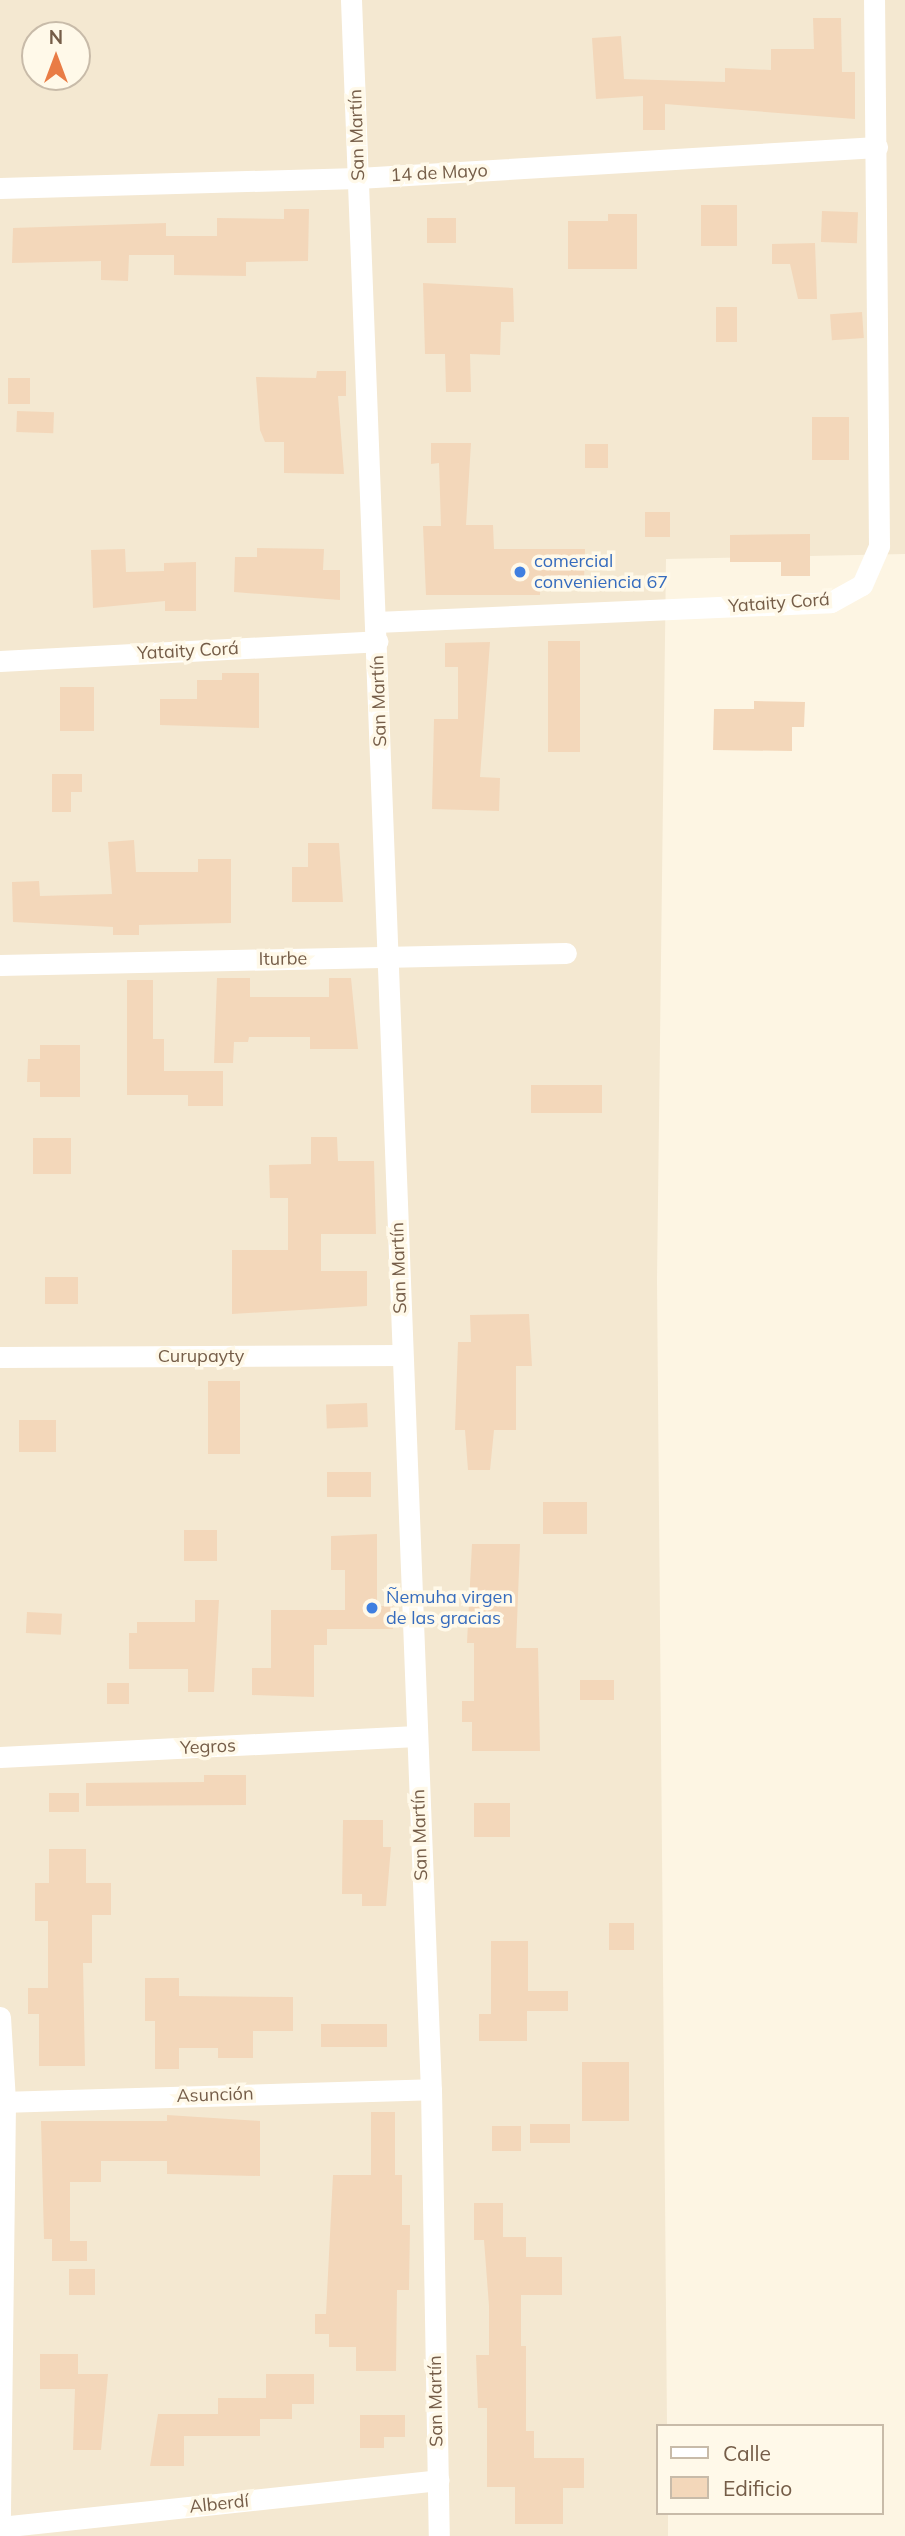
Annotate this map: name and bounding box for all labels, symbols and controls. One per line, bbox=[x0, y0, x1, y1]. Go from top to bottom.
north arrow bbox=[21, 21, 91, 91]
text: N bbox=[49, 25, 63, 49]
street label: San Martín bbox=[345, 89, 369, 181]
street label: 14 de Mayo bbox=[390, 160, 488, 186]
place label: comercial conveniencia 67 bbox=[534, 551, 668, 594]
marker: comercial conveniencia 67 bbox=[512, 564, 528, 580]
street label: Yataity Corá bbox=[728, 589, 830, 617]
street label: Yataity Corá bbox=[137, 638, 239, 664]
street label: San Martín bbox=[367, 655, 391, 747]
street label: Iturbe bbox=[259, 948, 307, 970]
street label: San Martín bbox=[387, 1222, 411, 1314]
street label: Curupayty bbox=[158, 1345, 244, 1367]
place label: Ñemuha virgen de las gracias bbox=[386, 1587, 513, 1630]
marker: Ñemuha virgen de las gracias bbox=[364, 1600, 380, 1616]
street label: Yegros bbox=[180, 1735, 236, 1759]
street label: San Martín bbox=[408, 1789, 432, 1881]
street label: Asunción bbox=[176, 2083, 254, 2107]
street label: San Martín bbox=[424, 2355, 448, 2447]
legend bbox=[656, 2424, 884, 2515]
text: Calle bbox=[723, 2440, 771, 2466]
text: Edificio bbox=[723, 2475, 792, 2501]
street label: Alberdí bbox=[188, 2490, 250, 2518]

